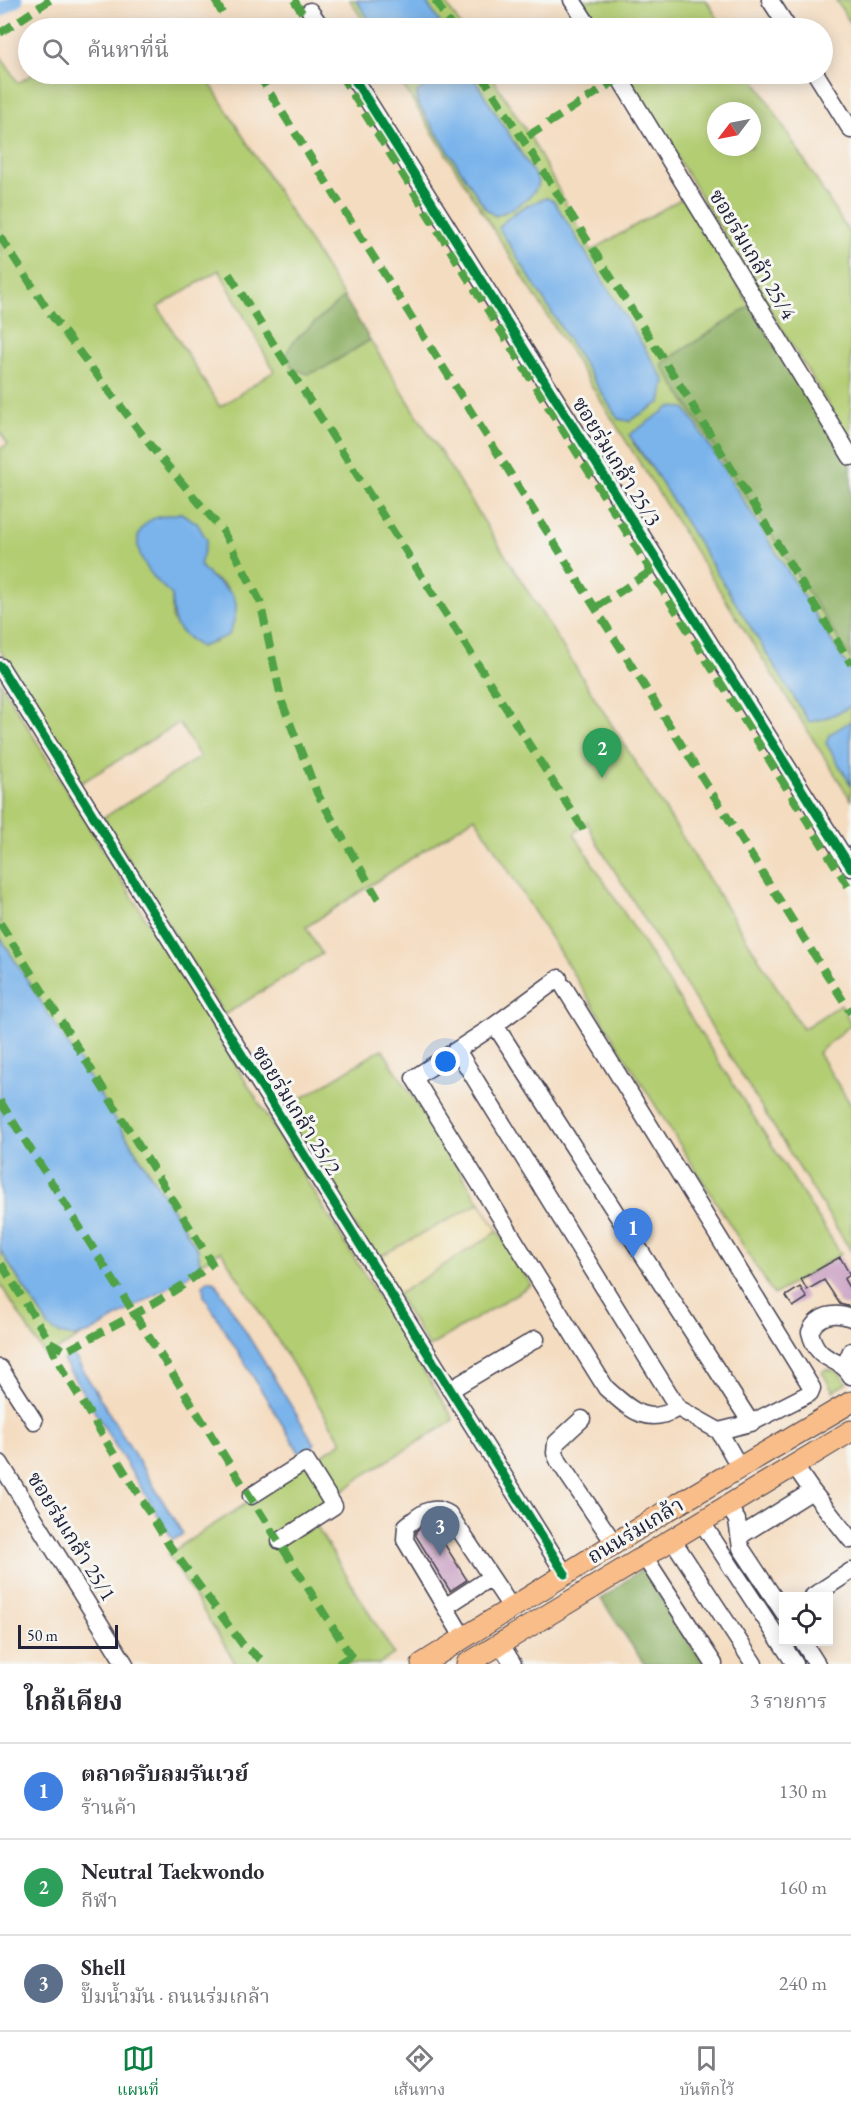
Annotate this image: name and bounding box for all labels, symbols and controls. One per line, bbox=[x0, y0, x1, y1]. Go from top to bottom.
search box bbox=[18, 18, 833, 84]
icon: search bbox=[39, 35, 72, 68]
text: ค้นหาที่นี่ bbox=[87, 35, 169, 64]
north arrow bbox=[707, 102, 761, 156]
street label: ซอยร่มเกล้า 25/4 bbox=[703, 184, 803, 325]
street label: ซอยร่มเกล้า 25/3 bbox=[566, 391, 668, 531]
pin: 2 bbox=[582, 728, 622, 778]
street label: ซอยร่มเกล้า 25/2 bbox=[246, 1040, 348, 1180]
your location bbox=[431, 1047, 460, 1076]
pin: 1 bbox=[614, 1208, 652, 1258]
street label: ซอยร่มเกล้า 25/1 bbox=[21, 1466, 123, 1606]
street label: ถนนร่มเกล้า bbox=[582, 1491, 688, 1569]
pin: 3 bbox=[420, 1506, 460, 1556]
map controls bbox=[779, 1592, 833, 1646]
button: locate bbox=[779, 1592, 833, 1646]
scale bar bbox=[18, 1622, 118, 1650]
text: 50 m bbox=[27, 1625, 58, 1646]
text: ใกล้เคียง bbox=[24, 1684, 123, 1718]
text: 3 รายการ bbox=[750, 1688, 827, 1714]
text: ตลาดรับลมรันเวย์ bbox=[81, 1759, 248, 1788]
text: 1 bbox=[38, 1778, 49, 1804]
text: 130 m bbox=[779, 1778, 827, 1804]
text: ร้านค้า bbox=[81, 1794, 136, 1820]
text: Neutral Taekwondo bbox=[81, 1857, 264, 1886]
text: 2 bbox=[38, 1874, 49, 1900]
text: 160 m bbox=[779, 1874, 827, 1900]
text: กีฬา bbox=[81, 1887, 117, 1913]
text: Shell bbox=[81, 1953, 126, 1982]
text: 3 bbox=[38, 1970, 49, 1996]
text: 240 m bbox=[779, 1970, 827, 1996]
text: ปั๊มน้ำมัน · ถนนร่มเกล้า bbox=[81, 1983, 270, 2009]
tab: แผนที่ bbox=[117, 2042, 159, 2104]
tab: เส้นทาง bbox=[393, 2042, 445, 2104]
tab: บันทึกไว้ bbox=[679, 2042, 734, 2104]

